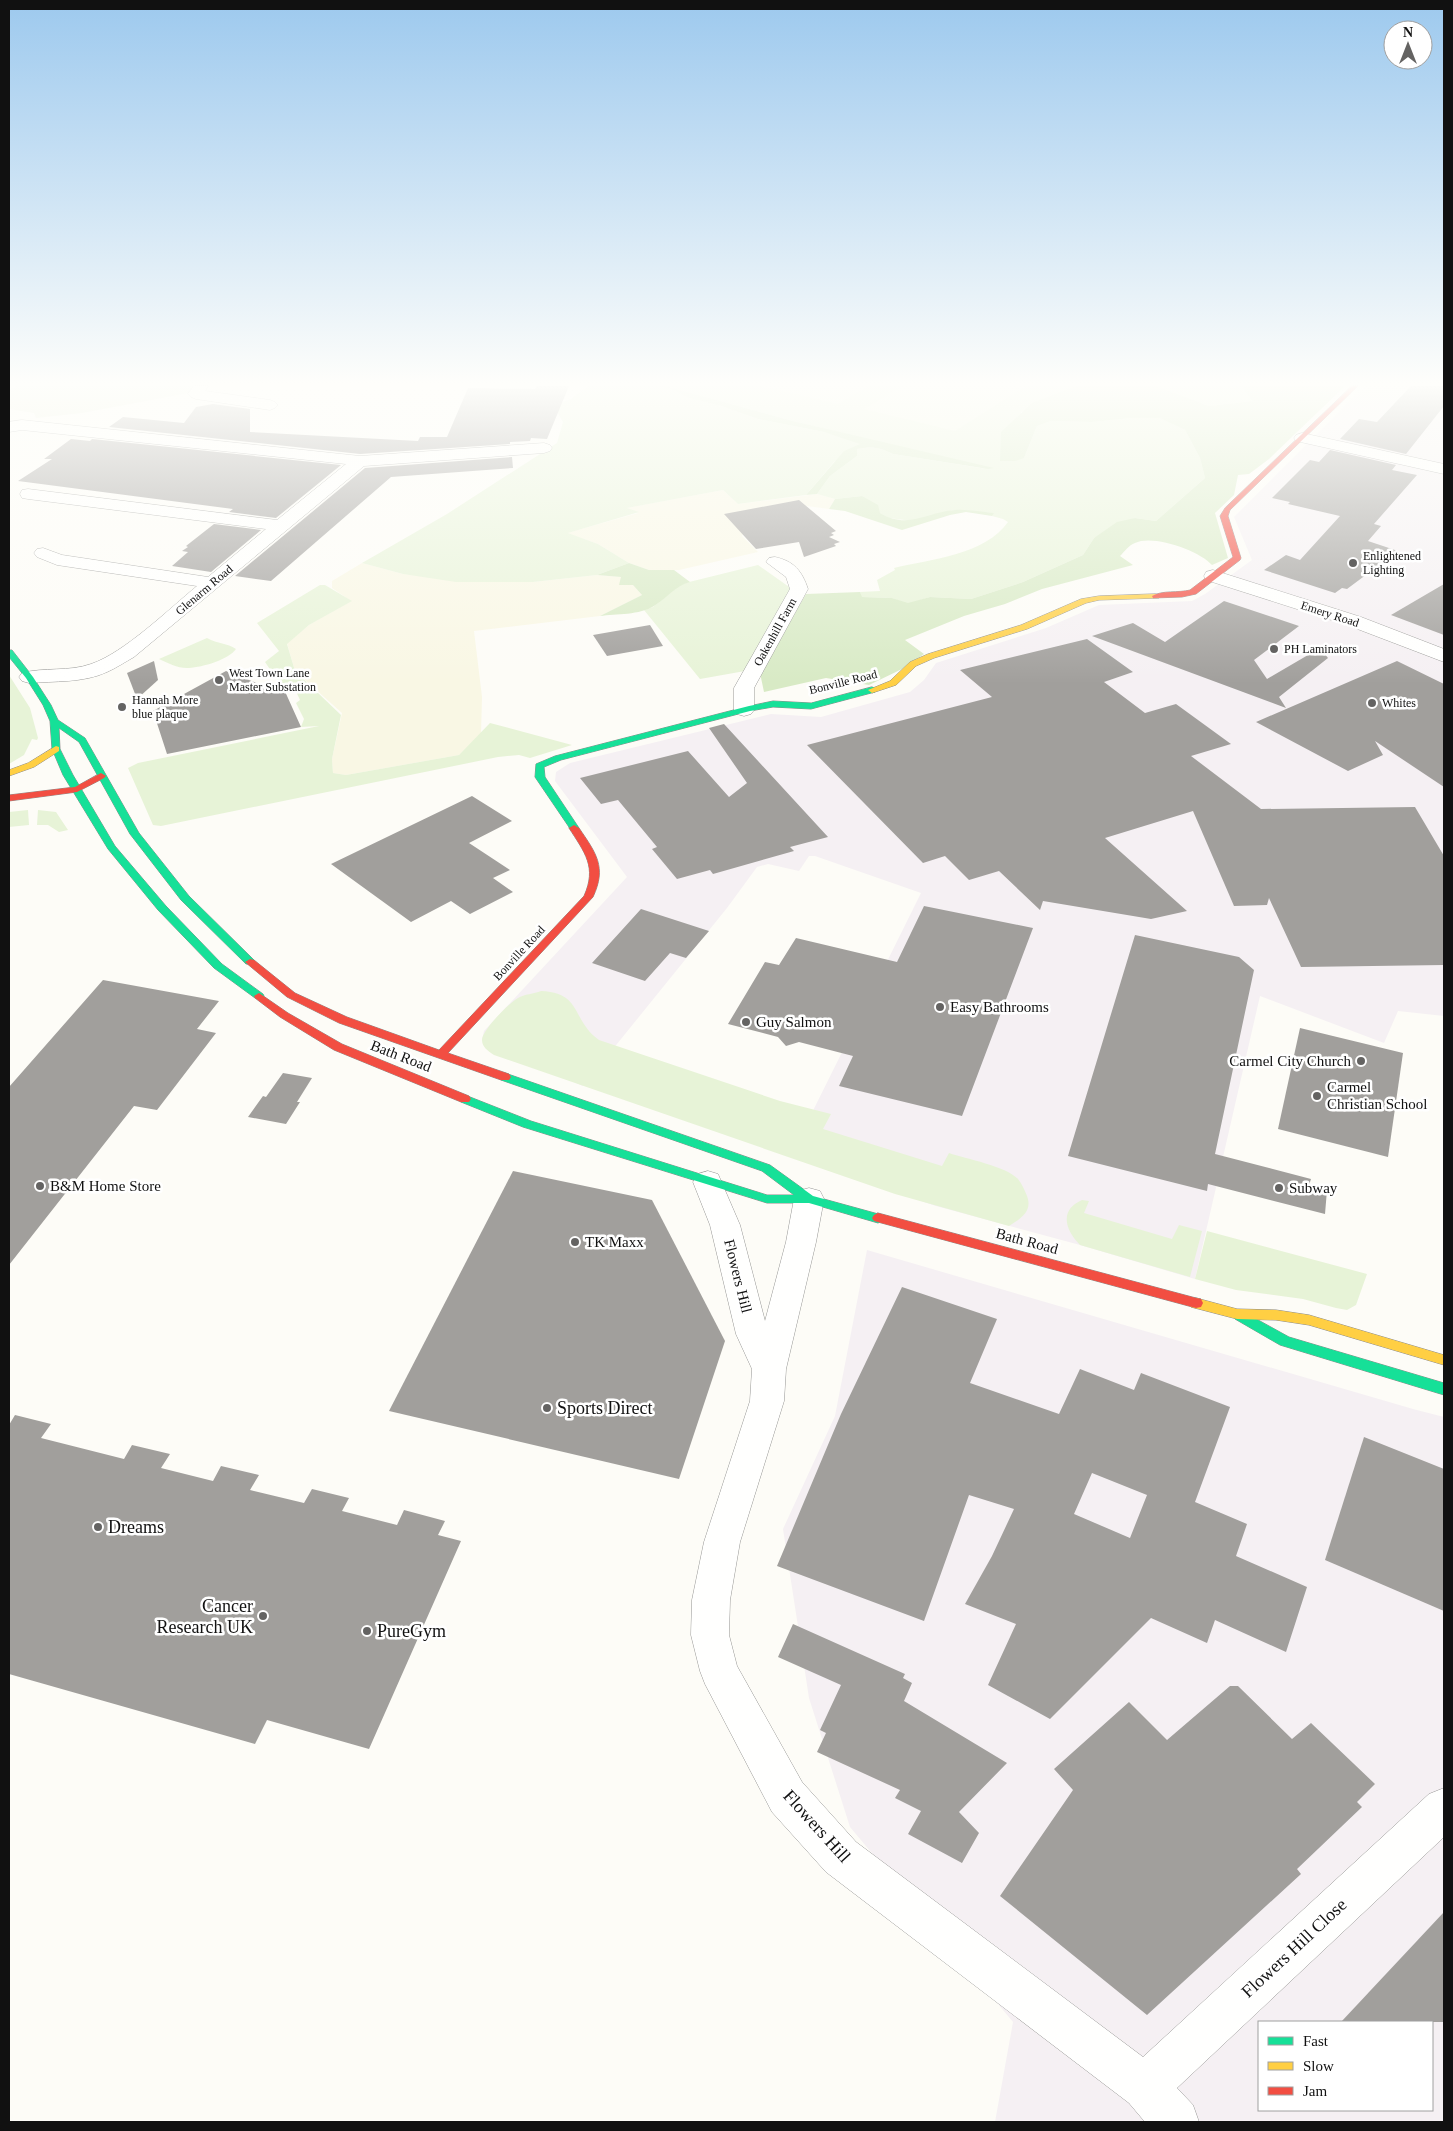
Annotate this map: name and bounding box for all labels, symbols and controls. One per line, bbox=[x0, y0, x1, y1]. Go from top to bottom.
north arrow bbox=[1383, 20, 1433, 70]
text: N bbox=[1403, 25, 1413, 40]
place label: Enlightened Lighting bbox=[1363, 549, 1421, 577]
marker: Enlightened Lighting bbox=[1347, 557, 1359, 569]
street label: Glenarm Road bbox=[173, 562, 235, 618]
street label: Oakenhill Farm bbox=[751, 595, 800, 668]
street label: Emery Road bbox=[1299, 598, 1361, 630]
place label: PH Laminators bbox=[1284, 642, 1357, 656]
marker: PH Laminators bbox=[1268, 643, 1280, 655]
place label: West Town Lane Master Substation bbox=[229, 666, 316, 694]
street label: Bonville Road bbox=[808, 667, 878, 697]
marker: West Town Lane Master Substation bbox=[213, 674, 225, 686]
place label: Hannah More blue plaque bbox=[132, 693, 198, 721]
place label: Whites bbox=[1382, 696, 1416, 710]
marker: Whites bbox=[1366, 697, 1378, 709]
marker: Hannah More blue plaque bbox=[116, 701, 128, 713]
street label: Bonville Road bbox=[490, 923, 548, 983]
place label: Easy Bathrooms bbox=[950, 999, 1049, 1015]
marker: Easy Bathrooms bbox=[934, 1001, 946, 1013]
place label: Guy Salmon bbox=[756, 1014, 832, 1030]
marker: Guy Salmon bbox=[740, 1016, 752, 1028]
street label: Bath Road bbox=[368, 1037, 434, 1075]
place label: Carmel City Church bbox=[1229, 1053, 1351, 1069]
marker: Carmel City Church bbox=[1355, 1055, 1367, 1067]
place label: Carmel Christian School bbox=[1327, 1079, 1427, 1112]
marker: Carmel Christian School bbox=[1311, 1090, 1323, 1102]
place label: B&M Home Store bbox=[50, 1178, 161, 1194]
marker: B&M Home Store bbox=[34, 1180, 46, 1192]
place label: Subway bbox=[1289, 1180, 1338, 1196]
marker: Subway bbox=[1273, 1182, 1285, 1194]
street label: Bath Road bbox=[994, 1225, 1060, 1257]
place label: TK Maxx bbox=[585, 1234, 644, 1250]
marker: TK Maxx bbox=[569, 1236, 581, 1248]
street label: Flowers Hill bbox=[721, 1237, 755, 1315]
place label: Sports Direct bbox=[557, 1398, 652, 1418]
marker: Sports Direct bbox=[541, 1402, 553, 1414]
place label: Dreams bbox=[108, 1517, 164, 1537]
marker: Dreams bbox=[92, 1521, 104, 1533]
place label: Cancer Research UK bbox=[157, 1596, 253, 1637]
marker: Cancer Research UK bbox=[257, 1610, 269, 1622]
place label: PureGym bbox=[377, 1621, 446, 1641]
marker: PureGym bbox=[361, 1625, 373, 1637]
street label: Flowers Hill bbox=[779, 1786, 855, 1866]
street label: Flowers Hill Close bbox=[1237, 1894, 1351, 2002]
legend bbox=[1258, 2021, 1433, 2111]
text: Fast bbox=[1303, 2033, 1329, 2049]
text: Slow bbox=[1303, 2058, 1334, 2074]
text: Jam bbox=[1303, 2083, 1327, 2099]

